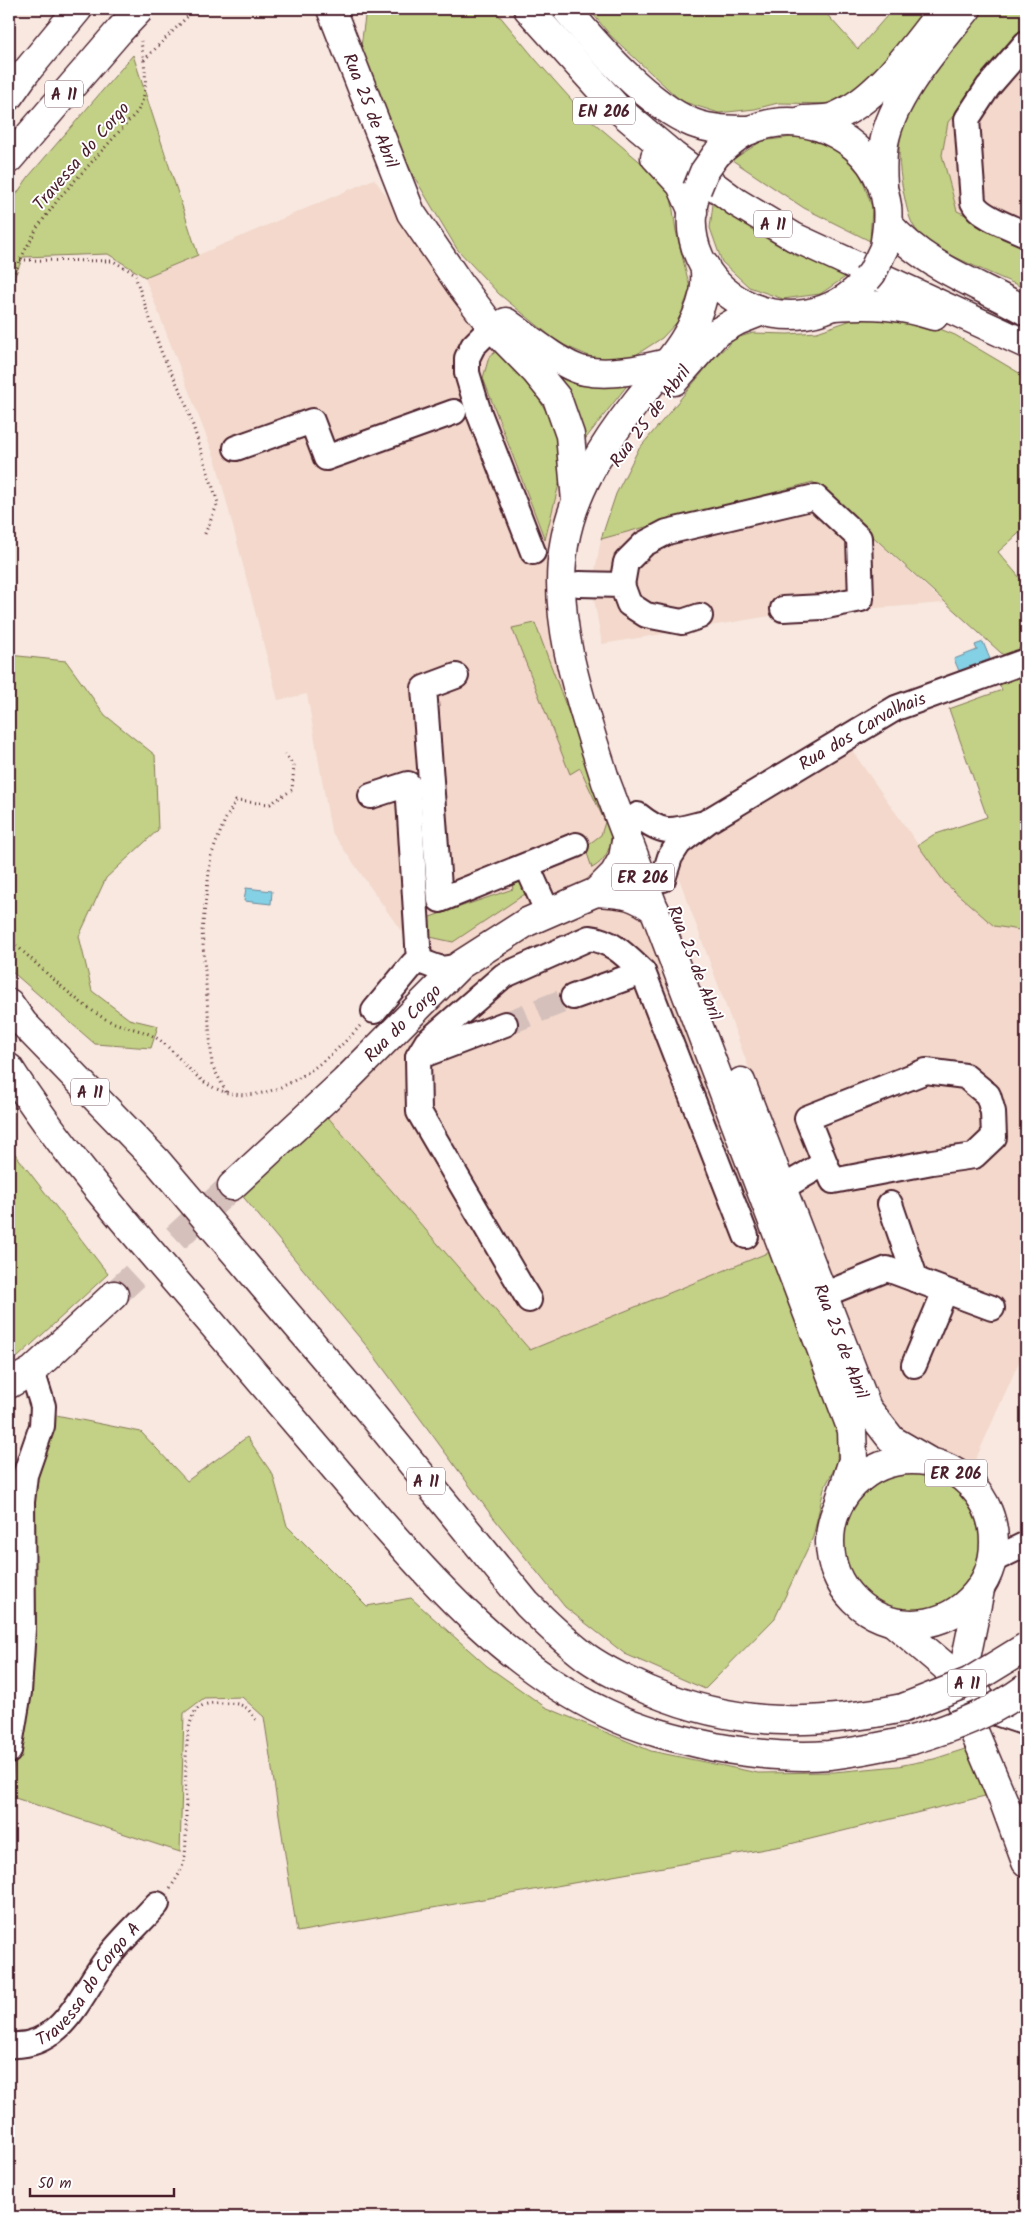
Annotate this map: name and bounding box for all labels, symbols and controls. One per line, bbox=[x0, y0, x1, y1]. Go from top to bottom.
street label: Rua 25 de Abril bbox=[334, 49, 405, 173]
road number: A 11 bbox=[45, 80, 83, 108]
street label: Travessa do Corgo bbox=[26, 96, 138, 218]
road number: EN 206 bbox=[573, 98, 635, 124]
road number: A 11 bbox=[754, 210, 792, 238]
street label: Rua 25 de Abril bbox=[603, 359, 700, 474]
street label: Rua dos Carvalhais bbox=[793, 685, 931, 779]
road number: ER 206 bbox=[612, 864, 674, 890]
street label: Rua 25 de Abril bbox=[658, 902, 729, 1026]
street label: Rua do Corgo bbox=[358, 978, 449, 1070]
road number: A 11 bbox=[71, 1078, 109, 1106]
street label: Rua 25 de Abril bbox=[804, 1280, 875, 1404]
road number: ER 206 bbox=[925, 1460, 987, 1486]
road number: A 11 bbox=[407, 1468, 445, 1494]
road number: A 11 bbox=[948, 1670, 986, 1696]
street label: Travessa do Corgo A bbox=[31, 1916, 149, 2056]
scale bar bbox=[30, 2166, 174, 2198]
text: 50 m bbox=[38, 2172, 72, 2196]

